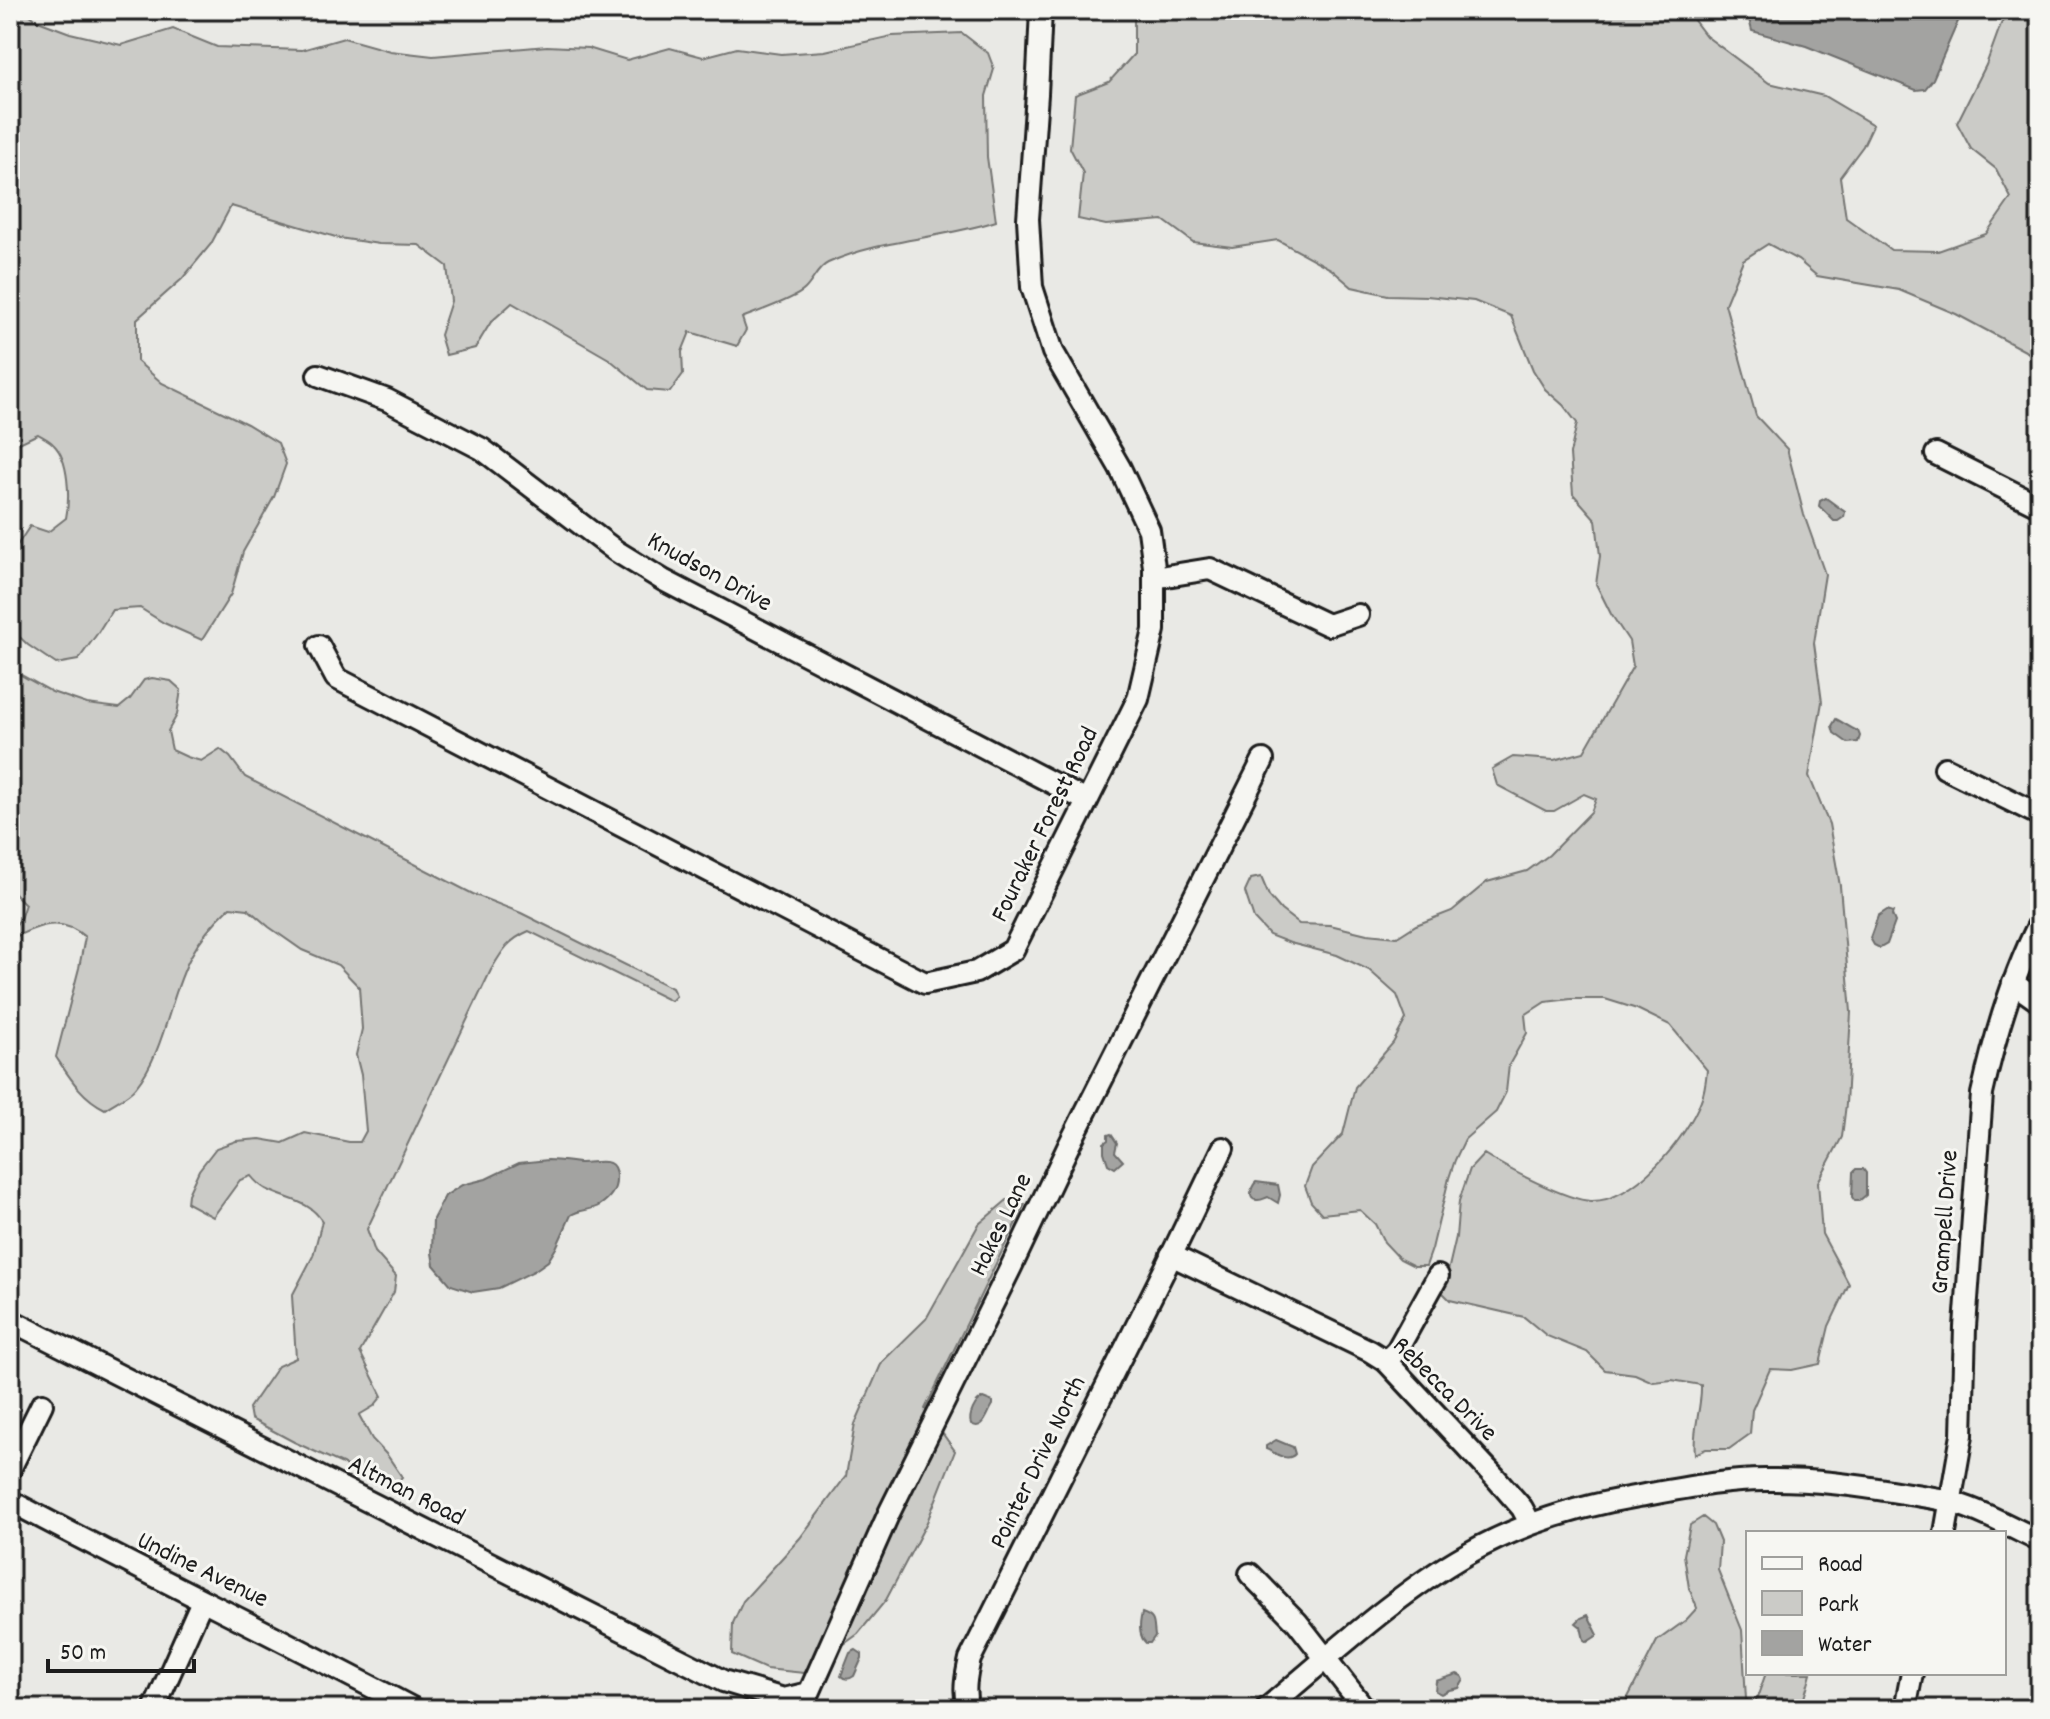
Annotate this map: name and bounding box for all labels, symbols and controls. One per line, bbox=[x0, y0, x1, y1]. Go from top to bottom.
street label: Knudson Drive bbox=[640, 523, 778, 623]
street label: Fouraker Forest Road bbox=[983, 721, 1109, 929]
street label: Grampell Drive bbox=[1922, 1149, 1970, 1295]
street label: Hakes Lane bbox=[961, 1167, 1043, 1283]
street label: Rebecca Drive bbox=[1383, 1329, 1505, 1451]
street label: Pointer Drive North bbox=[981, 1370, 1097, 1556]
street label: Altman Road bbox=[341, 1447, 471, 1537]
street label: Undine Avenue bbox=[130, 1523, 274, 1619]
legend bbox=[1746, 1531, 2006, 1675]
text: Road bbox=[1818, 1549, 1863, 1583]
text: Park bbox=[1818, 1589, 1859, 1623]
scale bar bbox=[48, 1623, 194, 1673]
text: Water bbox=[1818, 1629, 1871, 1663]
text: 50 m bbox=[60, 1637, 106, 1671]

